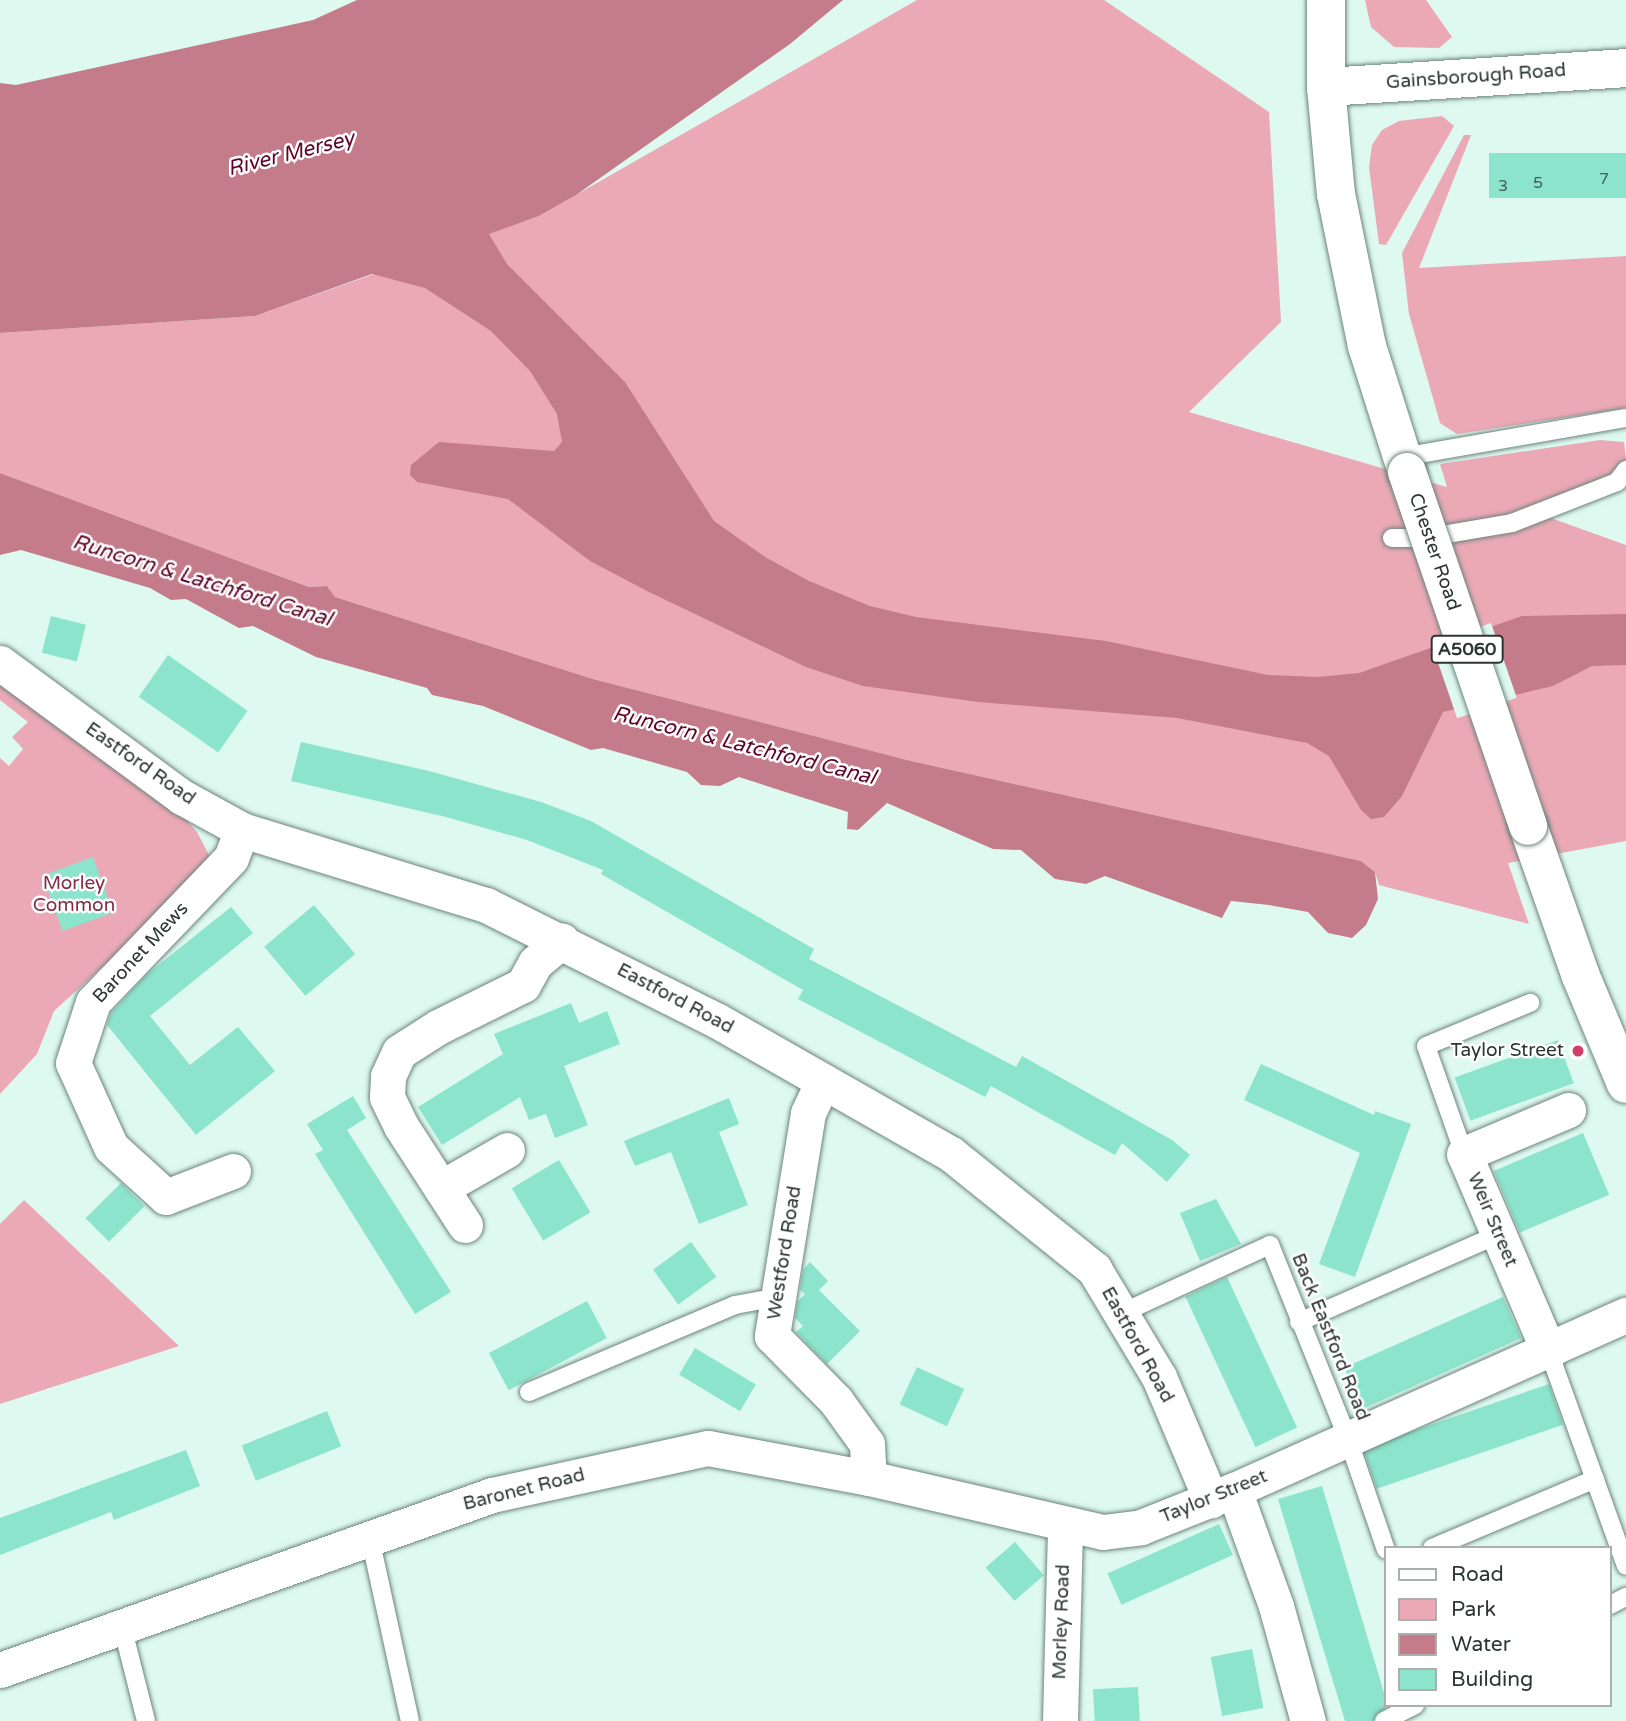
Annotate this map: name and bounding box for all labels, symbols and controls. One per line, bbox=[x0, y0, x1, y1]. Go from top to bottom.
street label: Gainsborough Road bbox=[1385, 59, 1567, 95]
water label: River Mersey bbox=[225, 126, 357, 182]
house number: 7 bbox=[1599, 169, 1609, 189]
house number: 5 bbox=[1533, 173, 1543, 193]
house number: 3 bbox=[1498, 176, 1508, 196]
street label: Chester Road bbox=[1403, 490, 1465, 614]
water label: Runcorn & Latchford Canal bbox=[69, 530, 335, 632]
road number: A5060 bbox=[1430, 634, 1504, 664]
water label: Runcorn & Latchford Canal bbox=[610, 701, 878, 791]
street label: Eastford Road bbox=[81, 718, 199, 810]
park label: Morley Common bbox=[33, 873, 115, 917]
street label: Baronet Mews bbox=[88, 898, 194, 1008]
street label: Eastford Road bbox=[613, 959, 737, 1039]
place label: Taylor Street bbox=[1450, 1040, 1564, 1062]
marker: Taylor Street bbox=[1570, 1043, 1586, 1059]
street label: Weir Street bbox=[1462, 1169, 1522, 1271]
street label: Westford Road bbox=[763, 1184, 807, 1322]
street label: Back Eastford Road bbox=[1286, 1250, 1374, 1424]
street label: Eastford Road bbox=[1096, 1283, 1178, 1407]
street label: Baronet Road bbox=[461, 1464, 587, 1516]
street label: Taylor Street bbox=[1157, 1465, 1271, 1529]
legend bbox=[1384, 1546, 1612, 1707]
text: Road bbox=[1451, 1562, 1504, 1587]
street label: Morley Road bbox=[1049, 1564, 1075, 1680]
text: Park bbox=[1451, 1597, 1496, 1622]
text: Water bbox=[1451, 1632, 1511, 1657]
text: Building bbox=[1451, 1667, 1533, 1692]

